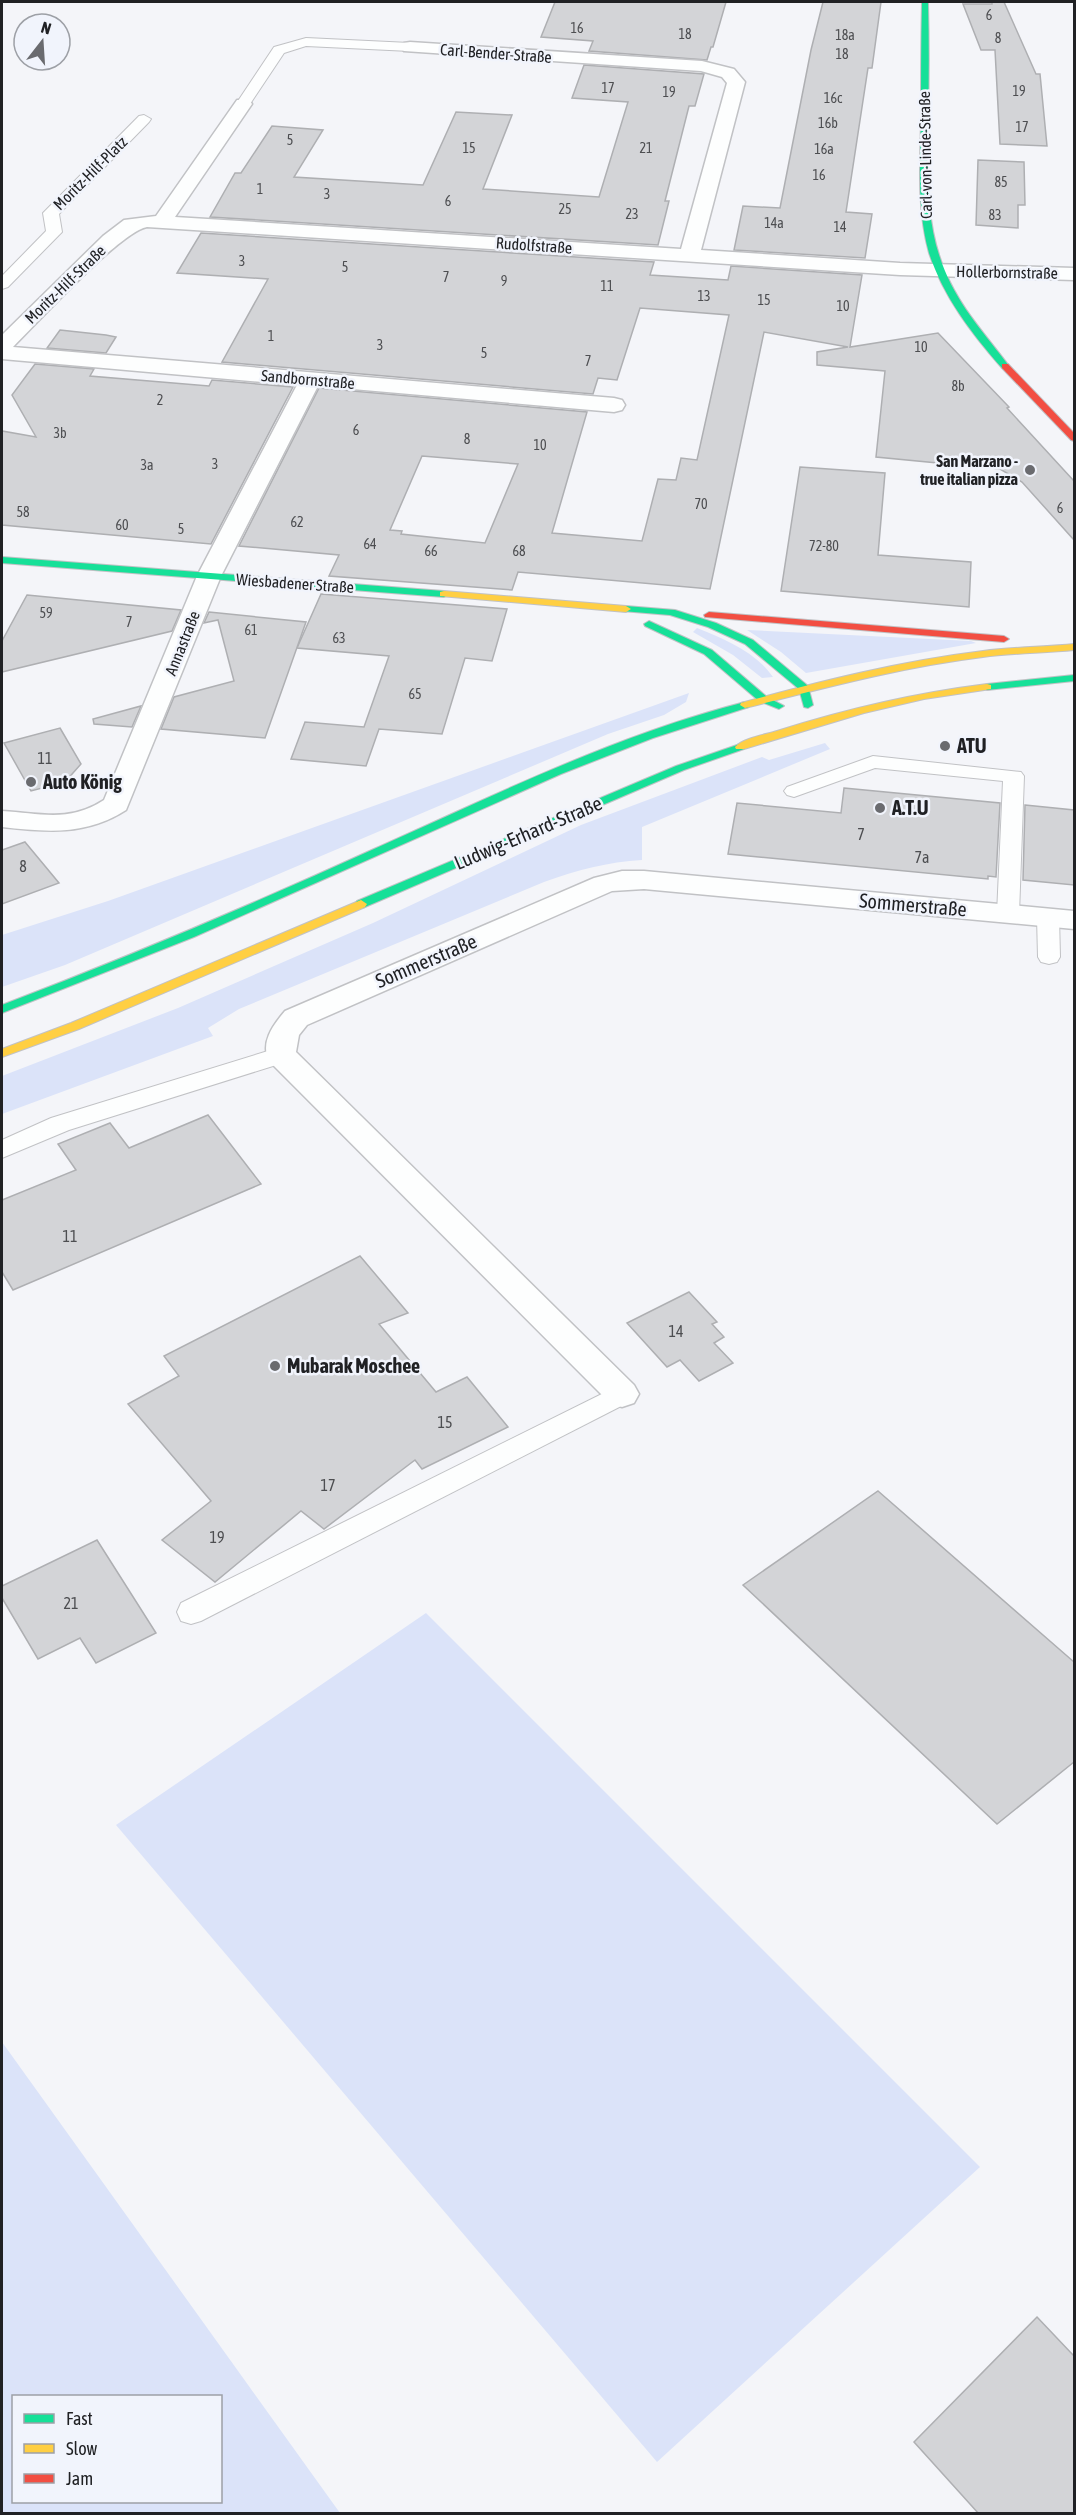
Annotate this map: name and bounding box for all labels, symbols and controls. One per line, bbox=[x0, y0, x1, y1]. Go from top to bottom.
house number: 6 bbox=[986, 7, 993, 23]
north arrow bbox=[12, 12, 72, 72]
text: N bbox=[39, 18, 54, 38]
house number: 16 bbox=[570, 20, 584, 36]
house number: 18 bbox=[678, 26, 692, 42]
house number: 18a bbox=[835, 27, 855, 43]
house number: 8 bbox=[995, 30, 1002, 46]
street label: Carl-Bender-Straße bbox=[440, 40, 552, 66]
house number: 18 bbox=[835, 46, 849, 62]
house number: 17 bbox=[601, 80, 615, 96]
house number: 19 bbox=[1012, 83, 1026, 99]
house number: 19 bbox=[662, 84, 676, 100]
house number: 16c bbox=[824, 90, 843, 106]
street label: Carl-von-Linde-Straße bbox=[915, 91, 935, 219]
house number: 16b bbox=[818, 115, 838, 131]
house number: 17 bbox=[1015, 119, 1029, 135]
street label: Moritz-Hilf-Platz bbox=[50, 132, 131, 213]
house number: 5 bbox=[287, 132, 293, 148]
house number: 15 bbox=[462, 140, 476, 156]
house number: 21 bbox=[639, 140, 653, 156]
house number: 16a bbox=[814, 141, 834, 157]
house number: 16 bbox=[812, 167, 826, 183]
house number: 85 bbox=[994, 174, 1008, 190]
house number: 1 bbox=[257, 181, 263, 197]
house number: 3 bbox=[324, 186, 330, 202]
house number: 6 bbox=[445, 193, 452, 209]
house number: 25 bbox=[558, 201, 572, 217]
house number: 23 bbox=[625, 206, 639, 222]
house number: 83 bbox=[988, 207, 1002, 223]
house number: 14a bbox=[764, 215, 784, 231]
house number: 14 bbox=[833, 219, 847, 235]
street label: Rudolfstraße bbox=[495, 233, 573, 257]
street label: Moritz-Hilf-Straße bbox=[21, 241, 109, 327]
house number: 3 bbox=[239, 253, 245, 269]
house number: 5 bbox=[342, 259, 348, 275]
street label: Hollerbornstraße bbox=[956, 262, 1058, 282]
house number: 7 bbox=[443, 269, 449, 285]
house number: 9 bbox=[501, 273, 507, 289]
house number: 11 bbox=[600, 278, 614, 294]
house number: 13 bbox=[697, 288, 711, 304]
house number: 15 bbox=[757, 292, 771, 308]
house number: 10 bbox=[836, 298, 850, 314]
house number: 1 bbox=[268, 328, 274, 344]
house number: 3 bbox=[377, 337, 383, 353]
house number: 10 bbox=[914, 339, 928, 355]
house number: 5 bbox=[481, 345, 487, 361]
house number: 7 bbox=[585, 353, 591, 369]
street label: Sandbornstraße bbox=[260, 366, 356, 392]
house number: 8b bbox=[951, 378, 965, 394]
house number: 2 bbox=[157, 392, 163, 408]
house number: 6 bbox=[353, 422, 360, 438]
house number: 3b bbox=[53, 425, 67, 441]
house number: 8 bbox=[464, 431, 471, 447]
house number: 10 bbox=[533, 437, 547, 453]
place label: San Marzano - true italian pizza bbox=[919, 452, 1018, 488]
house number: 3 bbox=[212, 456, 218, 472]
house number: 3a bbox=[140, 457, 154, 473]
marker: San Marzano - true italian pizza bbox=[1023, 463, 1037, 477]
house number: 70 bbox=[694, 496, 708, 512]
house number: 6 bbox=[1057, 500, 1064, 516]
house number: 58 bbox=[16, 504, 30, 520]
house number: 62 bbox=[290, 514, 304, 530]
house number: 60 bbox=[115, 517, 129, 533]
house number: 5 bbox=[178, 521, 184, 537]
house number: 64 bbox=[363, 536, 377, 552]
house number: 72-80 bbox=[809, 538, 839, 554]
house number: 66 bbox=[424, 543, 438, 559]
house number: 68 bbox=[512, 543, 526, 559]
street label: Wiesbadener Straße bbox=[236, 570, 354, 596]
house number: 59 bbox=[39, 605, 53, 621]
street label: Annastraße bbox=[161, 608, 203, 678]
house number: 7 bbox=[126, 614, 132, 630]
house number: 61 bbox=[244, 622, 258, 638]
house number: 63 bbox=[332, 630, 346, 646]
house number: 65 bbox=[408, 686, 422, 702]
place label: ATU bbox=[956, 734, 987, 757]
marker: ATU bbox=[938, 739, 952, 753]
house number: 11 bbox=[37, 749, 53, 767]
place label: Auto König bbox=[42, 770, 122, 793]
marker: Auto König bbox=[24, 775, 38, 789]
street label: Ludwig-Erhard-Straße bbox=[450, 791, 605, 874]
place label: A.T.U bbox=[891, 796, 929, 819]
marker: A.T.U bbox=[873, 801, 887, 815]
house number: 7 bbox=[857, 825, 865, 843]
house number: 7a bbox=[915, 848, 929, 866]
house number: 8 bbox=[19, 857, 27, 875]
street label: Sommerstraße bbox=[858, 888, 968, 921]
street label: Sommerstraße bbox=[372, 929, 480, 992]
house number: 11 bbox=[62, 1227, 78, 1245]
house number: 14 bbox=[668, 1322, 684, 1340]
place label: Mubarak Moschee bbox=[287, 1354, 420, 1377]
marker: Mubarak Moschee bbox=[268, 1359, 282, 1373]
house number: 15 bbox=[437, 1413, 453, 1431]
house number: 17 bbox=[320, 1476, 336, 1494]
house number: 19 bbox=[209, 1528, 225, 1546]
house number: 21 bbox=[63, 1594, 79, 1612]
legend bbox=[12, 2395, 222, 2503]
text: Fast bbox=[66, 2408, 93, 2429]
text: Slow bbox=[66, 2438, 97, 2459]
text: Jam bbox=[66, 2468, 93, 2489]

